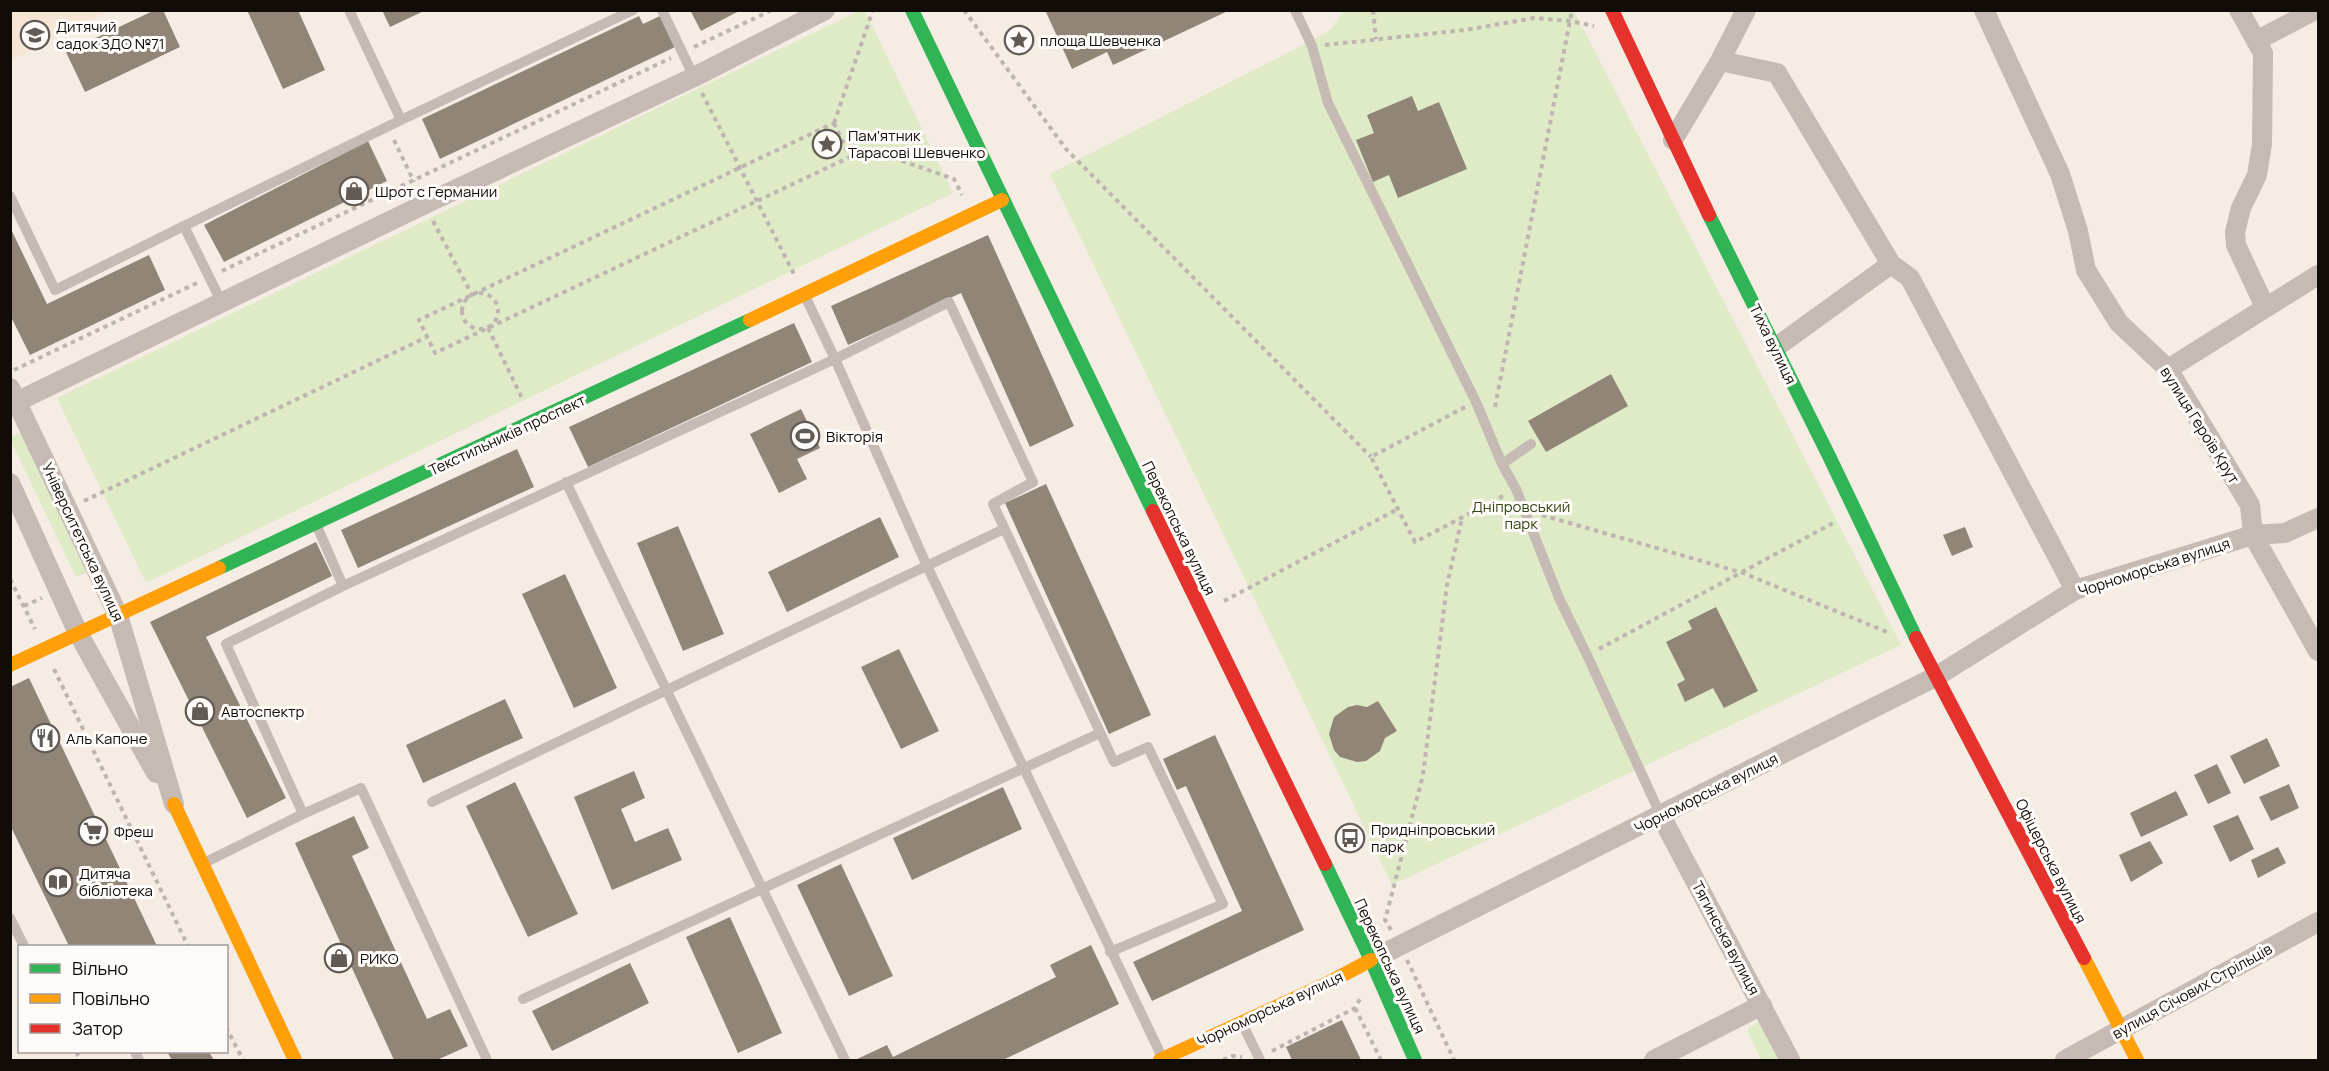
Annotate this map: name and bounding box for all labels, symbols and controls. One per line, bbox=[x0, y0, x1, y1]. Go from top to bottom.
place label: Дитячий садок ЗДО №71 bbox=[56, 16, 165, 54]
school or university icon: Дитячий садок ЗДО №71 bbox=[19, 19, 51, 51]
place icon: площа Шевченка bbox=[1003, 24, 1035, 56]
place label: площа Шевченка bbox=[1040, 30, 1161, 51]
place label: Пам'ятник Тарасові Шевченко bbox=[848, 125, 985, 163]
place icon: Пам'ятник Тарасові Шевченко bbox=[811, 128, 843, 160]
shop icon: Шрот с Германии bbox=[338, 175, 370, 207]
place label: Шрот с Германии bbox=[375, 181, 497, 202]
street label: Тиха вулиця bbox=[1745, 300, 1801, 388]
street label: вулиця Героїв Крут bbox=[2156, 362, 2245, 488]
street label: Текстильників проспект bbox=[425, 389, 589, 481]
sports icon: Вікторія bbox=[789, 420, 821, 452]
place label: Вікторія bbox=[826, 426, 883, 447]
street label: Перекопська вулиця bbox=[1137, 457, 1221, 599]
street label: Університетська вулиця bbox=[37, 459, 129, 625]
park label: Дніпровський парк bbox=[1472, 496, 1570, 534]
street label: Чорноморська вулиця bbox=[2075, 532, 2233, 602]
shop icon: Автоспектр bbox=[184, 695, 216, 727]
place label: Автоспектр bbox=[221, 701, 304, 722]
restaurant icon: Аль Капоне bbox=[29, 722, 61, 754]
place label: Аль Капоне bbox=[66, 728, 148, 749]
street label: Чорноморська вулиця bbox=[1630, 748, 1782, 838]
street label: Офіцерська вулиця bbox=[2010, 795, 2092, 927]
supermarket icon: Фреш bbox=[77, 815, 109, 847]
place label: Придніпровський парк bbox=[1371, 819, 1495, 857]
place label: Фреш bbox=[114, 821, 154, 842]
bus stop icon: Придніпровський парк bbox=[1334, 822, 1366, 854]
place label: Дитяча бібліотека bbox=[79, 863, 153, 901]
library icon: Дитяча бібліотека bbox=[42, 866, 74, 898]
street label: Тягинська вулиця bbox=[1687, 877, 1765, 999]
street label: Перекопська вулиця bbox=[1349, 895, 1431, 1037]
street label: вулиця Січових Стрільців bbox=[2108, 938, 2276, 1044]
shop icon: РИКО bbox=[323, 942, 355, 974]
legend bbox=[18, 945, 228, 1053]
place label: РИКО bbox=[360, 948, 399, 969]
text: Вільно bbox=[72, 956, 128, 980]
street label: Чорноморська вулиця bbox=[1194, 966, 1346, 1052]
text: Повільно bbox=[72, 986, 150, 1010]
text: Затор bbox=[72, 1016, 123, 1040]

